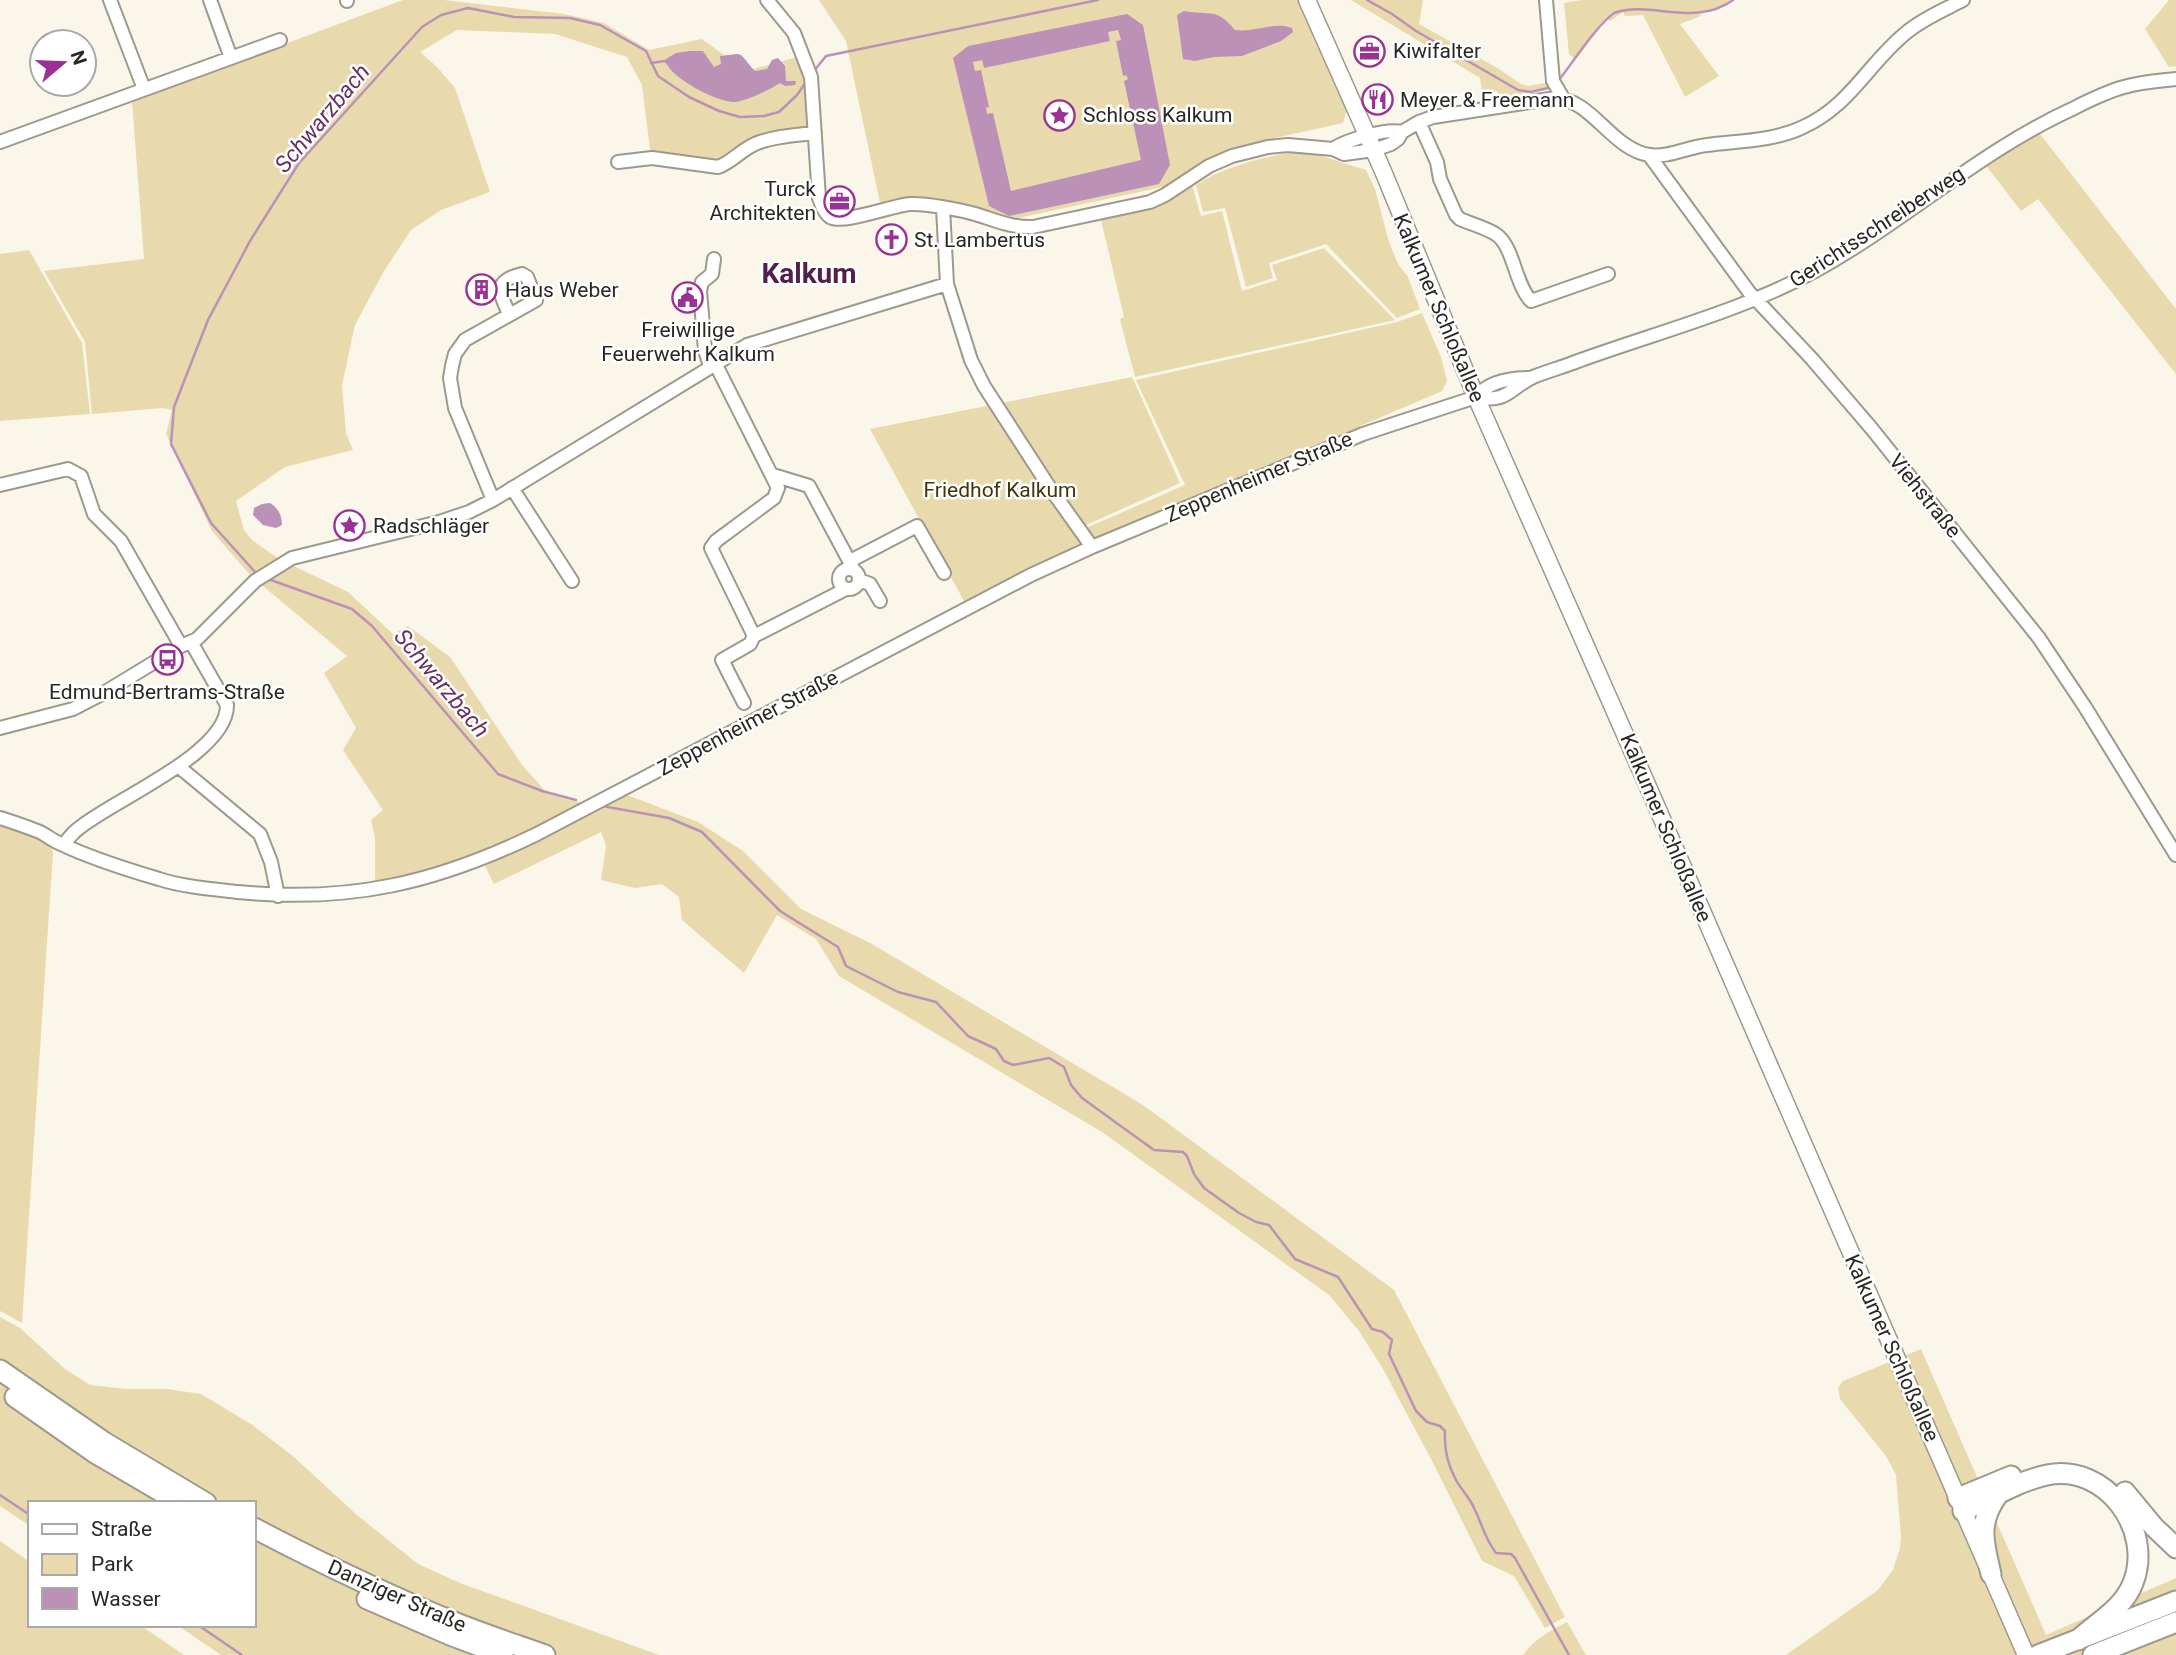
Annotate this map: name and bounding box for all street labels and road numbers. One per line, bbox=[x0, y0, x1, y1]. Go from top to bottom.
street label: Gerichtsschreiberweg bbox=[1785, 162, 1969, 292]
street label: Kalkumer Schloßallee bbox=[1388, 210, 1490, 406]
street label: Zeppenheimer Straße bbox=[1162, 427, 1356, 527]
street label: Viehstraße bbox=[1884, 449, 1966, 543]
street label: Zeppenheimer Straße bbox=[654, 665, 842, 781]
street label: Kalkumer Schloßallee bbox=[1615, 730, 1717, 926]
street label: Kalkumer Schloßallee bbox=[1840, 1251, 1944, 1445]
street label: Danziger Straße bbox=[324, 1555, 470, 1637]

